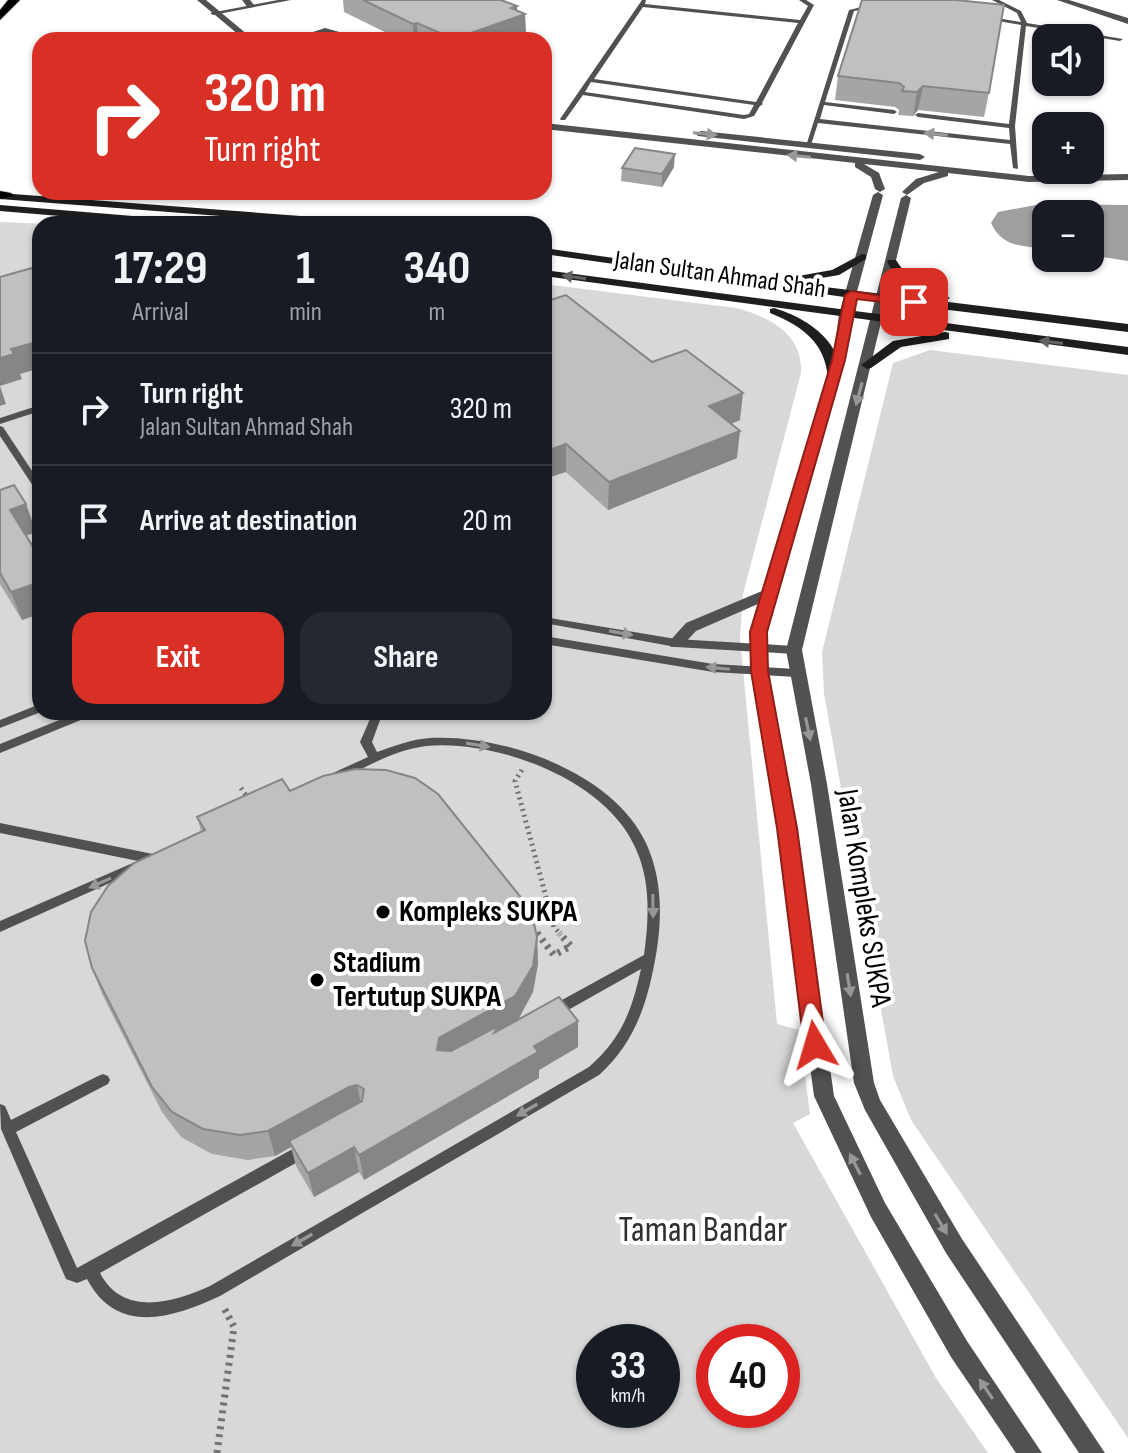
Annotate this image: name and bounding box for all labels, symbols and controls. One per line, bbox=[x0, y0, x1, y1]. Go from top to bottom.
map controls bbox=[1032, 24, 1104, 272]
button: sound bbox=[1032, 24, 1104, 96]
text: 320 m bbox=[204, 61, 326, 128]
icon: right bbox=[72, 64, 176, 168]
button: + bbox=[1032, 112, 1104, 184]
one-way arrow bbox=[923, 127, 948, 140]
one-way arrow bbox=[693, 128, 718, 141]
text: Turn right bbox=[204, 129, 321, 172]
one-way arrow bbox=[786, 150, 811, 163]
button: − bbox=[1032, 200, 1104, 272]
text: 17:29 bbox=[114, 240, 207, 297]
text: 1 bbox=[296, 240, 315, 297]
text: 340 bbox=[404, 240, 470, 297]
street label: Jalan Sultan Ahmad Shah bbox=[611, 245, 828, 305]
pin bbox=[880, 268, 948, 336]
one-way arrow bbox=[561, 270, 586, 283]
icon: arrive bbox=[892, 280, 936, 324]
text: Arrival bbox=[133, 297, 189, 328]
text: min bbox=[289, 297, 322, 328]
text: m bbox=[429, 297, 445, 328]
one-way arrow bbox=[1038, 335, 1063, 348]
text: Turn right bbox=[140, 376, 243, 412]
one-way arrow bbox=[853, 382, 865, 407]
icon: right bbox=[72, 387, 116, 431]
text: 320 m bbox=[450, 391, 512, 427]
text: Jalan Sultan Ahmad Shah bbox=[140, 412, 353, 443]
icon: arrive bbox=[72, 499, 116, 543]
text: Arrive at destination bbox=[140, 503, 357, 539]
text: 20 m bbox=[462, 503, 512, 539]
button: Exit bbox=[72, 612, 284, 704]
button: Share bbox=[300, 612, 512, 704]
one-way arrow bbox=[609, 628, 634, 640]
one-way arrow bbox=[705, 661, 730, 674]
one-way arrow bbox=[802, 716, 815, 741]
one-way arrow bbox=[466, 739, 491, 751]
street label: Jalan Kompleks SUKPA bbox=[829, 786, 899, 1010]
one-way arrow bbox=[88, 876, 111, 889]
place label: Kompleks SUKPA bbox=[399, 894, 578, 930]
one-way arrow bbox=[646, 894, 659, 919]
marker: Kompleks SUKPA bbox=[374, 903, 392, 921]
place label: Stadium Tertutup SUKPA bbox=[333, 945, 502, 1015]
marker: Stadium Tertutup SUKPA bbox=[308, 971, 326, 989]
one-way arrow bbox=[843, 973, 856, 998]
position arrow bbox=[773, 1003, 857, 1087]
one-way arrow bbox=[516, 1103, 538, 1117]
one-way arrow bbox=[848, 1153, 862, 1176]
park label: Taman Bandar bbox=[619, 1209, 787, 1252]
one-way arrow bbox=[933, 1213, 947, 1235]
one-way arrow bbox=[291, 1233, 313, 1247]
speed limit sign: 40 bbox=[696, 1324, 800, 1428]
text: 33 bbox=[610, 1342, 646, 1390]
one-way arrow bbox=[979, 1378, 994, 1399]
text: km/h bbox=[611, 1384, 645, 1408]

